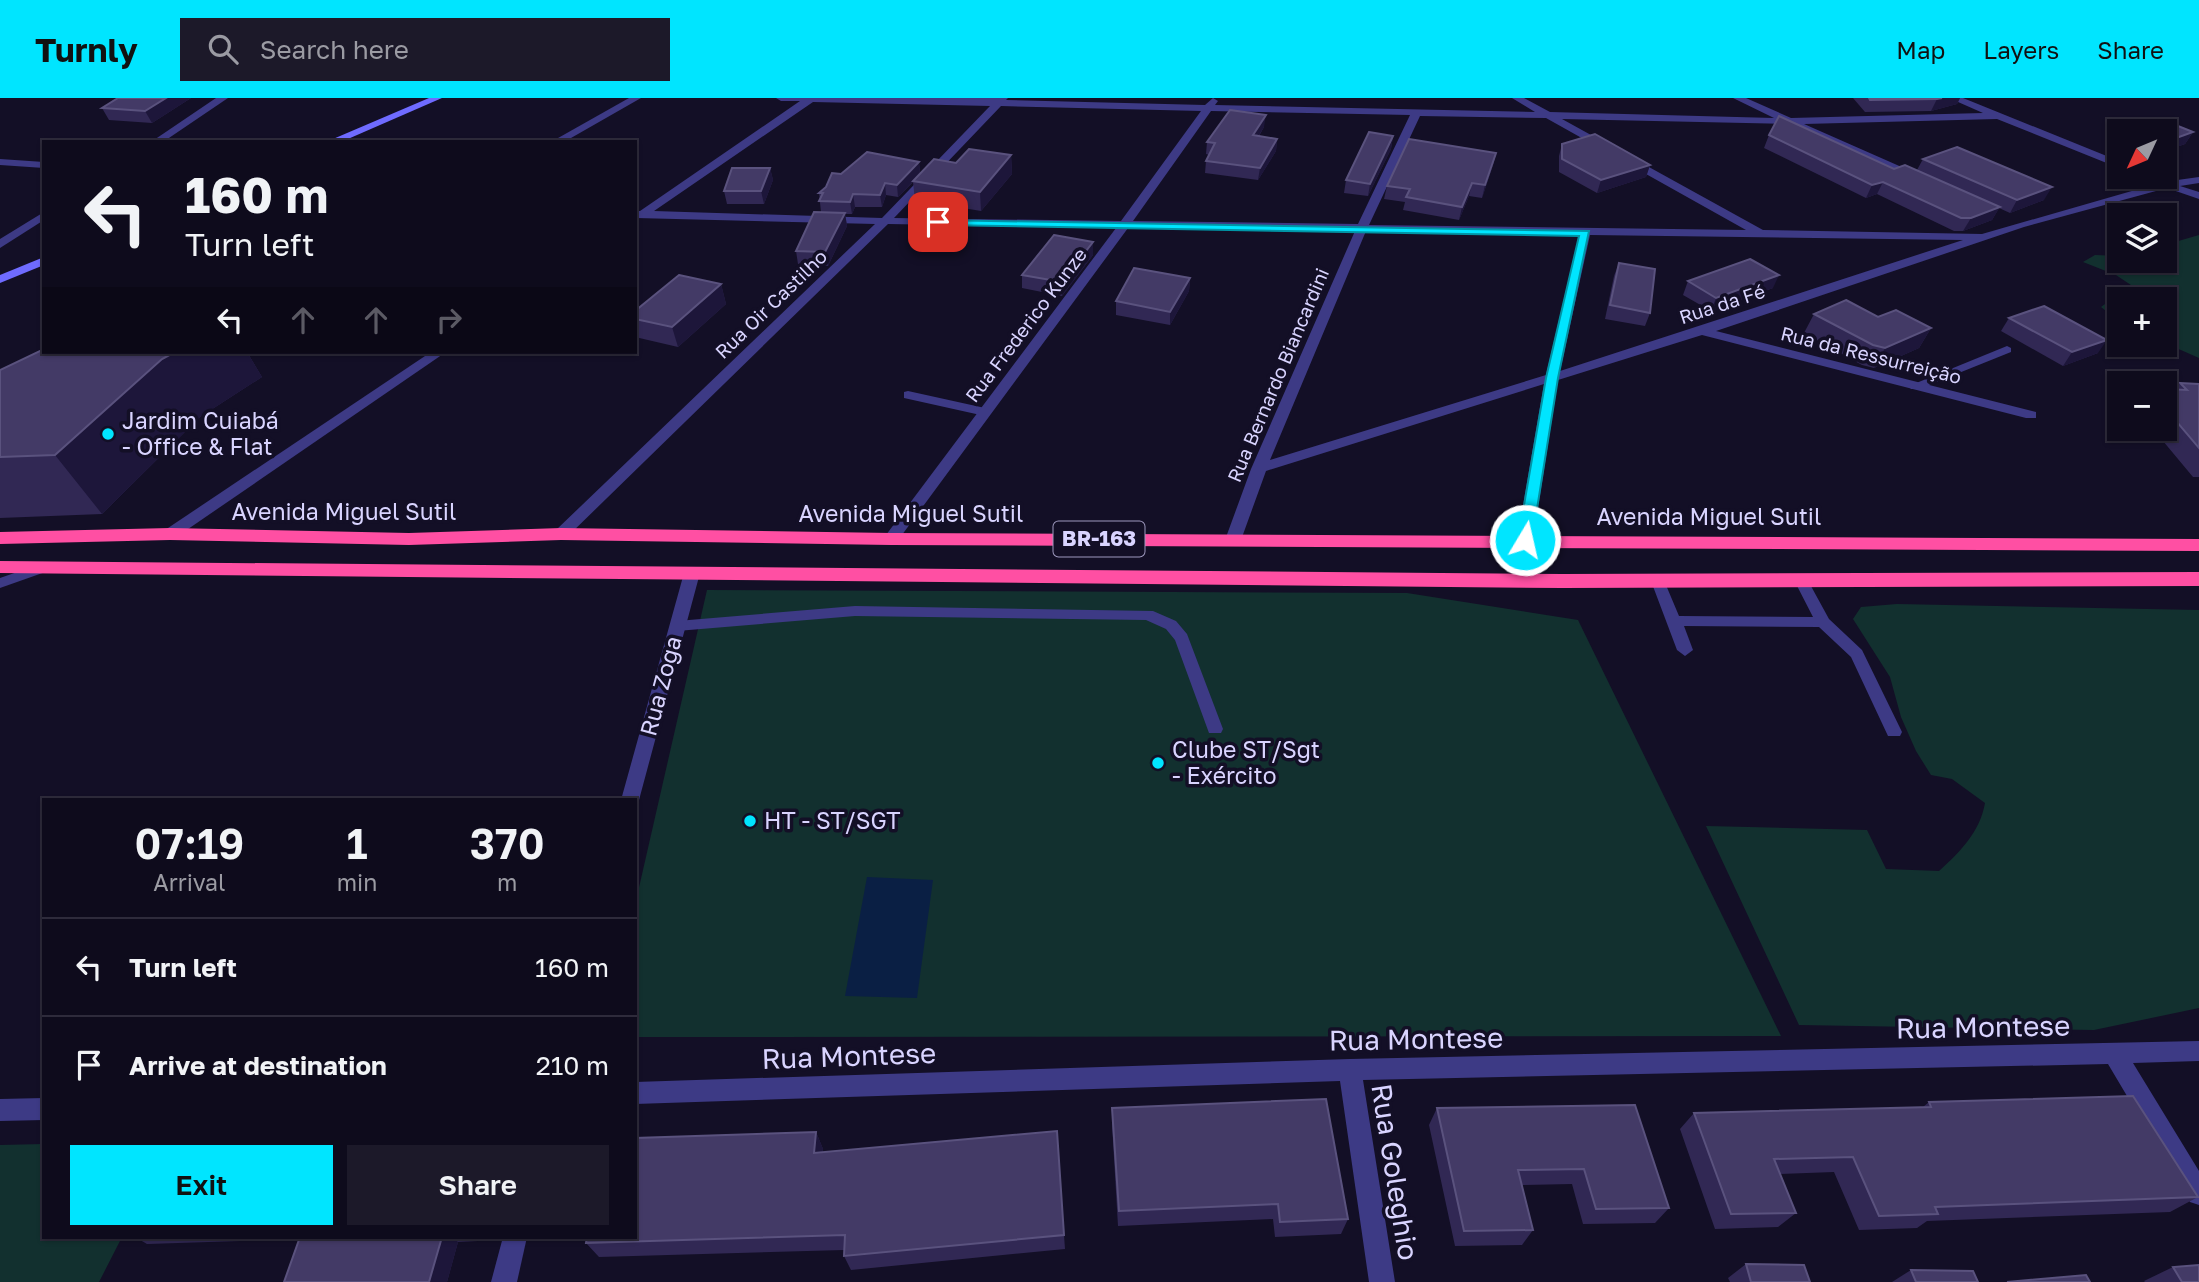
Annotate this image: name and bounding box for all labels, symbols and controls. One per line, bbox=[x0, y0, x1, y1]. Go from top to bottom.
search box bbox=[180, 18, 670, 81]
text: Turnly bbox=[35, 30, 138, 69]
icon: search bbox=[204, 30, 242, 68]
text: Search here bbox=[260, 34, 409, 65]
text: Map bbox=[1896, 35, 1945, 64]
text: Layers bbox=[1983, 35, 2059, 64]
text: Share bbox=[2097, 35, 2164, 64]
north arrow bbox=[2107, 119, 2177, 189]
map controls bbox=[2107, 119, 2177, 441]
text: 160 m bbox=[185, 165, 328, 224]
icon: left bbox=[70, 168, 161, 259]
pin bbox=[908, 192, 968, 252]
icon: arrive bbox=[919, 203, 957, 241]
button: layers bbox=[2107, 203, 2177, 273]
text: Turn left bbox=[185, 225, 314, 263]
street label: Rua Frederico Kunze bbox=[960, 243, 1091, 406]
street label: Rua Oir Castilho bbox=[710, 245, 831, 363]
street label: Rua Bernardo Biancardini bbox=[1222, 264, 1333, 485]
street label: Rua da Fé bbox=[1676, 279, 1768, 328]
button: + bbox=[2107, 287, 2177, 357]
icon: left bbox=[211, 301, 249, 339]
icon: ahead bbox=[284, 301, 322, 339]
icon: ahead bbox=[357, 301, 395, 339]
icon: right bbox=[430, 301, 468, 339]
street label: Rua da Ressurreição bbox=[1778, 321, 1964, 388]
button: − bbox=[2107, 371, 2177, 441]
place label: Jardim Cuiabá - Office & Flat bbox=[122, 406, 279, 460]
marker: Jardim Cuiabá - Office & Flat bbox=[100, 426, 116, 442]
street label: Avenida Miguel Sutil bbox=[232, 497, 456, 525]
street label: Avenida Miguel Sutil bbox=[799, 499, 1023, 527]
street label: Avenida Miguel Sutil bbox=[1597, 502, 1821, 530]
position arrow bbox=[1488, 503, 1562, 577]
road number: BR-163 bbox=[1054, 522, 1144, 556]
street label: Rua Zoga bbox=[633, 633, 687, 739]
place label: Clube ST/Sgt - Exército bbox=[1172, 735, 1320, 789]
marker: Clube ST/Sgt - Exército bbox=[1150, 755, 1166, 771]
place label: HT - ST/SGT bbox=[764, 806, 901, 834]
marker: HT - ST/SGT bbox=[742, 813, 758, 829]
text: 07:19 bbox=[134, 818, 244, 868]
text: 1 bbox=[346, 818, 368, 868]
text: 370 bbox=[470, 818, 545, 868]
text: Arrival bbox=[153, 868, 225, 896]
text: min bbox=[337, 868, 377, 896]
text: m bbox=[497, 868, 517, 896]
icon: left bbox=[70, 948, 108, 986]
text: Turn left bbox=[129, 952, 237, 983]
text: 160 m bbox=[535, 952, 609, 983]
street label: Rua Montese bbox=[1895, 1008, 2071, 1045]
street label: Rua Montese bbox=[1328, 1020, 1504, 1057]
street label: Rua Montese bbox=[761, 1036, 937, 1075]
icon: arrive bbox=[70, 1046, 108, 1084]
text: Arrive at destination bbox=[129, 1050, 387, 1081]
text: 210 m bbox=[536, 1050, 609, 1081]
street label: Rua Goleghio bbox=[1365, 1081, 1426, 1263]
button: Exit bbox=[70, 1145, 333, 1225]
button: Share bbox=[347, 1145, 609, 1225]

